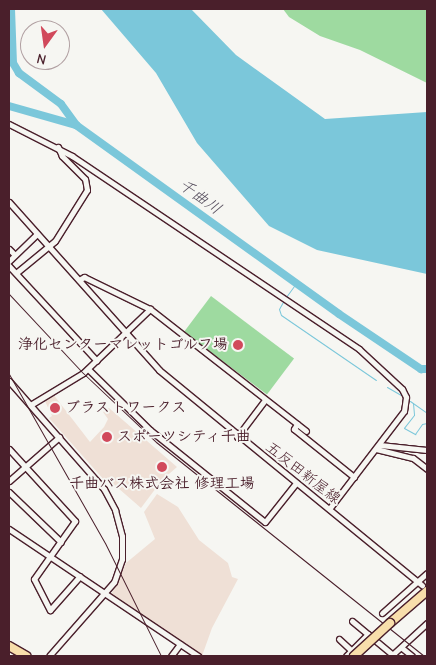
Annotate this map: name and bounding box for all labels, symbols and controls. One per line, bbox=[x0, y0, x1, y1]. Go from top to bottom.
north arrow bbox=[20, 20, 70, 70]
text: N bbox=[35, 50, 48, 68]
water label: 千曲川 bbox=[175, 175, 225, 219]
place label: 浄化センターマレットゴルフ場 bbox=[18, 336, 228, 354]
marker: 浄化センターマレットゴルフ場 bbox=[232, 339, 244, 351]
place label: ブラストワークス bbox=[65, 399, 185, 417]
marker: ブラストワークス bbox=[49, 402, 61, 414]
place label: スポーツシティ千曲 bbox=[117, 428, 252, 446]
marker: スポーツシティ千曲 bbox=[101, 431, 113, 443]
street label: 五反田新屋線 bbox=[262, 438, 344, 508]
marker: 千曲バス株式会社 修理工場 bbox=[156, 461, 168, 473]
place label: 千曲バス株式会社 修理工場 bbox=[69, 475, 255, 493]

